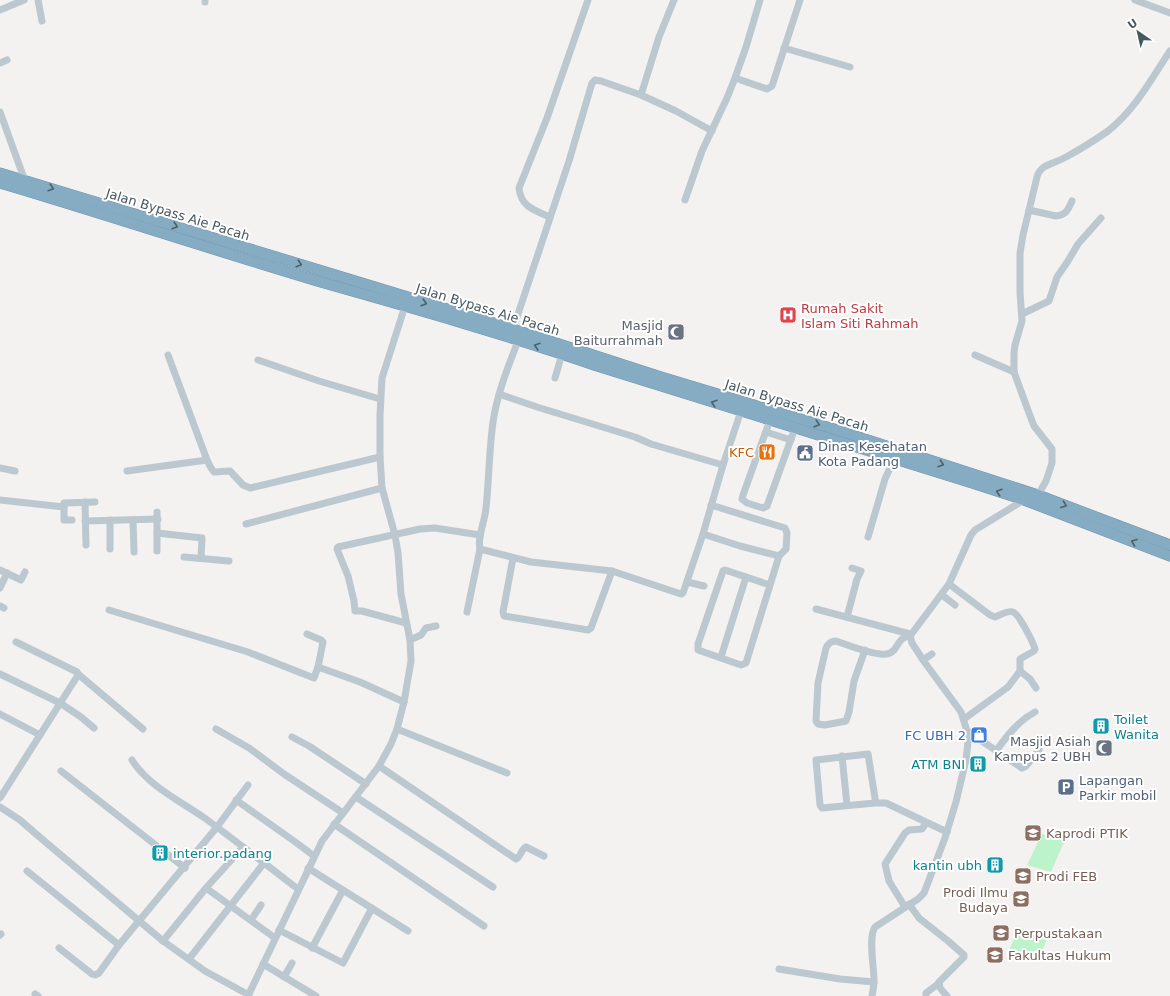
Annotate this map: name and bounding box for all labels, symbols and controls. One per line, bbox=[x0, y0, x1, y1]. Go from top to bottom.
north arrow bbox=[1118, 12, 1158, 52]
text: U bbox=[1125, 16, 1140, 32]
one-way arrow bbox=[47, 184, 54, 192]
street label: Jalan Bypass Aie Pacah bbox=[103, 185, 252, 244]
one-way arrow bbox=[171, 222, 178, 230]
one-way arrow bbox=[296, 259, 303, 268]
street label: Jalan Bypass Aie Pacah bbox=[413, 280, 562, 339]
one-way arrow bbox=[420, 298, 427, 307]
place label: Rumah Sakit Islam Siti Rahmah bbox=[801, 301, 919, 331]
hospital icon: Rumah Sakit Islam Siti Rahmah bbox=[778, 305, 798, 325]
place label: Masjid Baiturrahmah bbox=[574, 318, 663, 348]
mosque icon: Masjid Baiturrahmah bbox=[666, 322, 686, 342]
one-way arrow bbox=[534, 342, 541, 351]
street label: Jalan Bypass Aie Pacah bbox=[722, 376, 871, 435]
one-way arrow bbox=[711, 399, 718, 408]
one-way arrow bbox=[814, 419, 821, 428]
place label: Dinas Kesehatan Kota Padang bbox=[818, 439, 927, 469]
restaurant icon: KFC bbox=[757, 442, 777, 462]
public building icon: Dinas Kesehatan Kota Padang bbox=[795, 443, 815, 463]
place label: KFC bbox=[729, 445, 754, 460]
one-way arrow bbox=[937, 459, 944, 468]
one-way arrow bbox=[995, 488, 1002, 497]
one-way arrow bbox=[1061, 500, 1068, 509]
one-way arrow bbox=[1130, 538, 1137, 546]
place label: Toilet Wanita bbox=[1113, 712, 1159, 742]
building icon: Toilet Wanita bbox=[1091, 716, 1111, 736]
shop icon: FC UBH 2 bbox=[969, 725, 989, 745]
place label: FC UBH 2 bbox=[905, 728, 966, 743]
place label: Masjid Asiah Kampus 2 UBH bbox=[994, 734, 1091, 764]
mosque icon: Masjid Asiah Kampus 2 UBH bbox=[1094, 738, 1114, 758]
building icon: ATM BNI bbox=[968, 754, 988, 774]
place label: ATM BNI bbox=[911, 757, 965, 772]
place label: Lapangan Parkir mobil bbox=[1079, 773, 1156, 803]
parking icon: Lapangan Parkir mobil bbox=[1056, 777, 1076, 797]
school or university icon: Kaprodi PTIK bbox=[1023, 823, 1043, 843]
place label: Kaprodi PTIK bbox=[1046, 826, 1128, 841]
building icon: interior.padang bbox=[150, 843, 170, 863]
place label: interior.padang bbox=[173, 846, 272, 861]
building icon: kantin ubh bbox=[985, 855, 1005, 875]
place label: kantin ubh bbox=[913, 858, 982, 873]
school or university icon: Prodi FEB bbox=[1013, 866, 1033, 886]
place label: Prodi FEB bbox=[1036, 869, 1097, 884]
place label: Prodi Ilmu Budaya bbox=[943, 885, 1008, 915]
school or university icon: Prodi Ilmu Budaya bbox=[1011, 889, 1031, 909]
school or university icon: Perpustakaan bbox=[991, 923, 1011, 943]
place label: Perpustakaan bbox=[1014, 926, 1103, 941]
school or university icon: Fakultas Hukum bbox=[985, 945, 1005, 965]
place label: Fakultas Hukum bbox=[1008, 948, 1111, 963]

